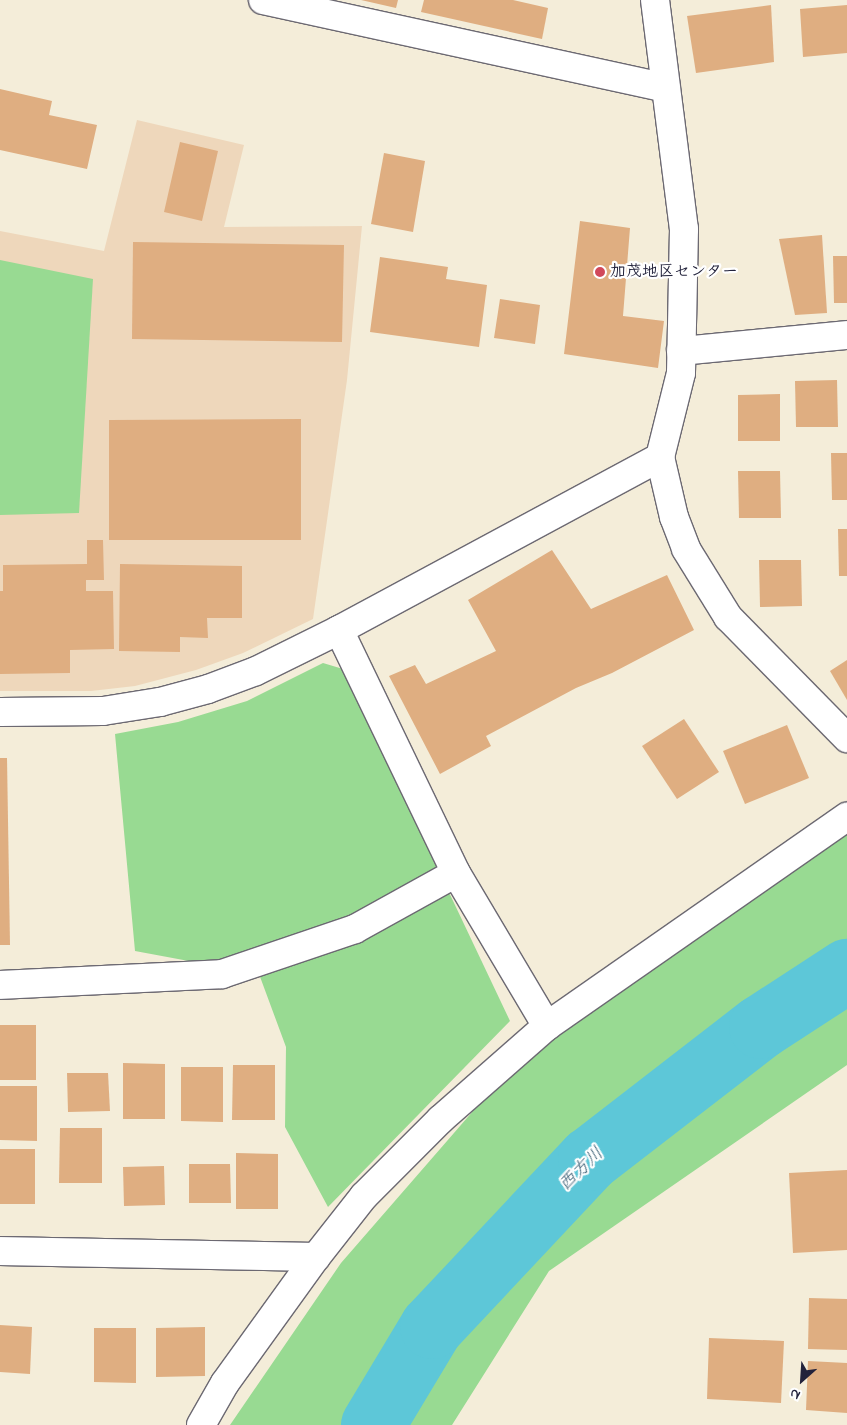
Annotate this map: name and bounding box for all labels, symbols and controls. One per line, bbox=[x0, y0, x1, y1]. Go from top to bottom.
place label: 加茂地区センター bbox=[610, 262, 738, 282]
marker: 加茂地区センター bbox=[594, 266, 606, 278]
water label: 西方川 bbox=[555, 1143, 609, 1197]
north arrow bbox=[777, 1355, 827, 1405]
text: N bbox=[786, 1382, 804, 1405]

